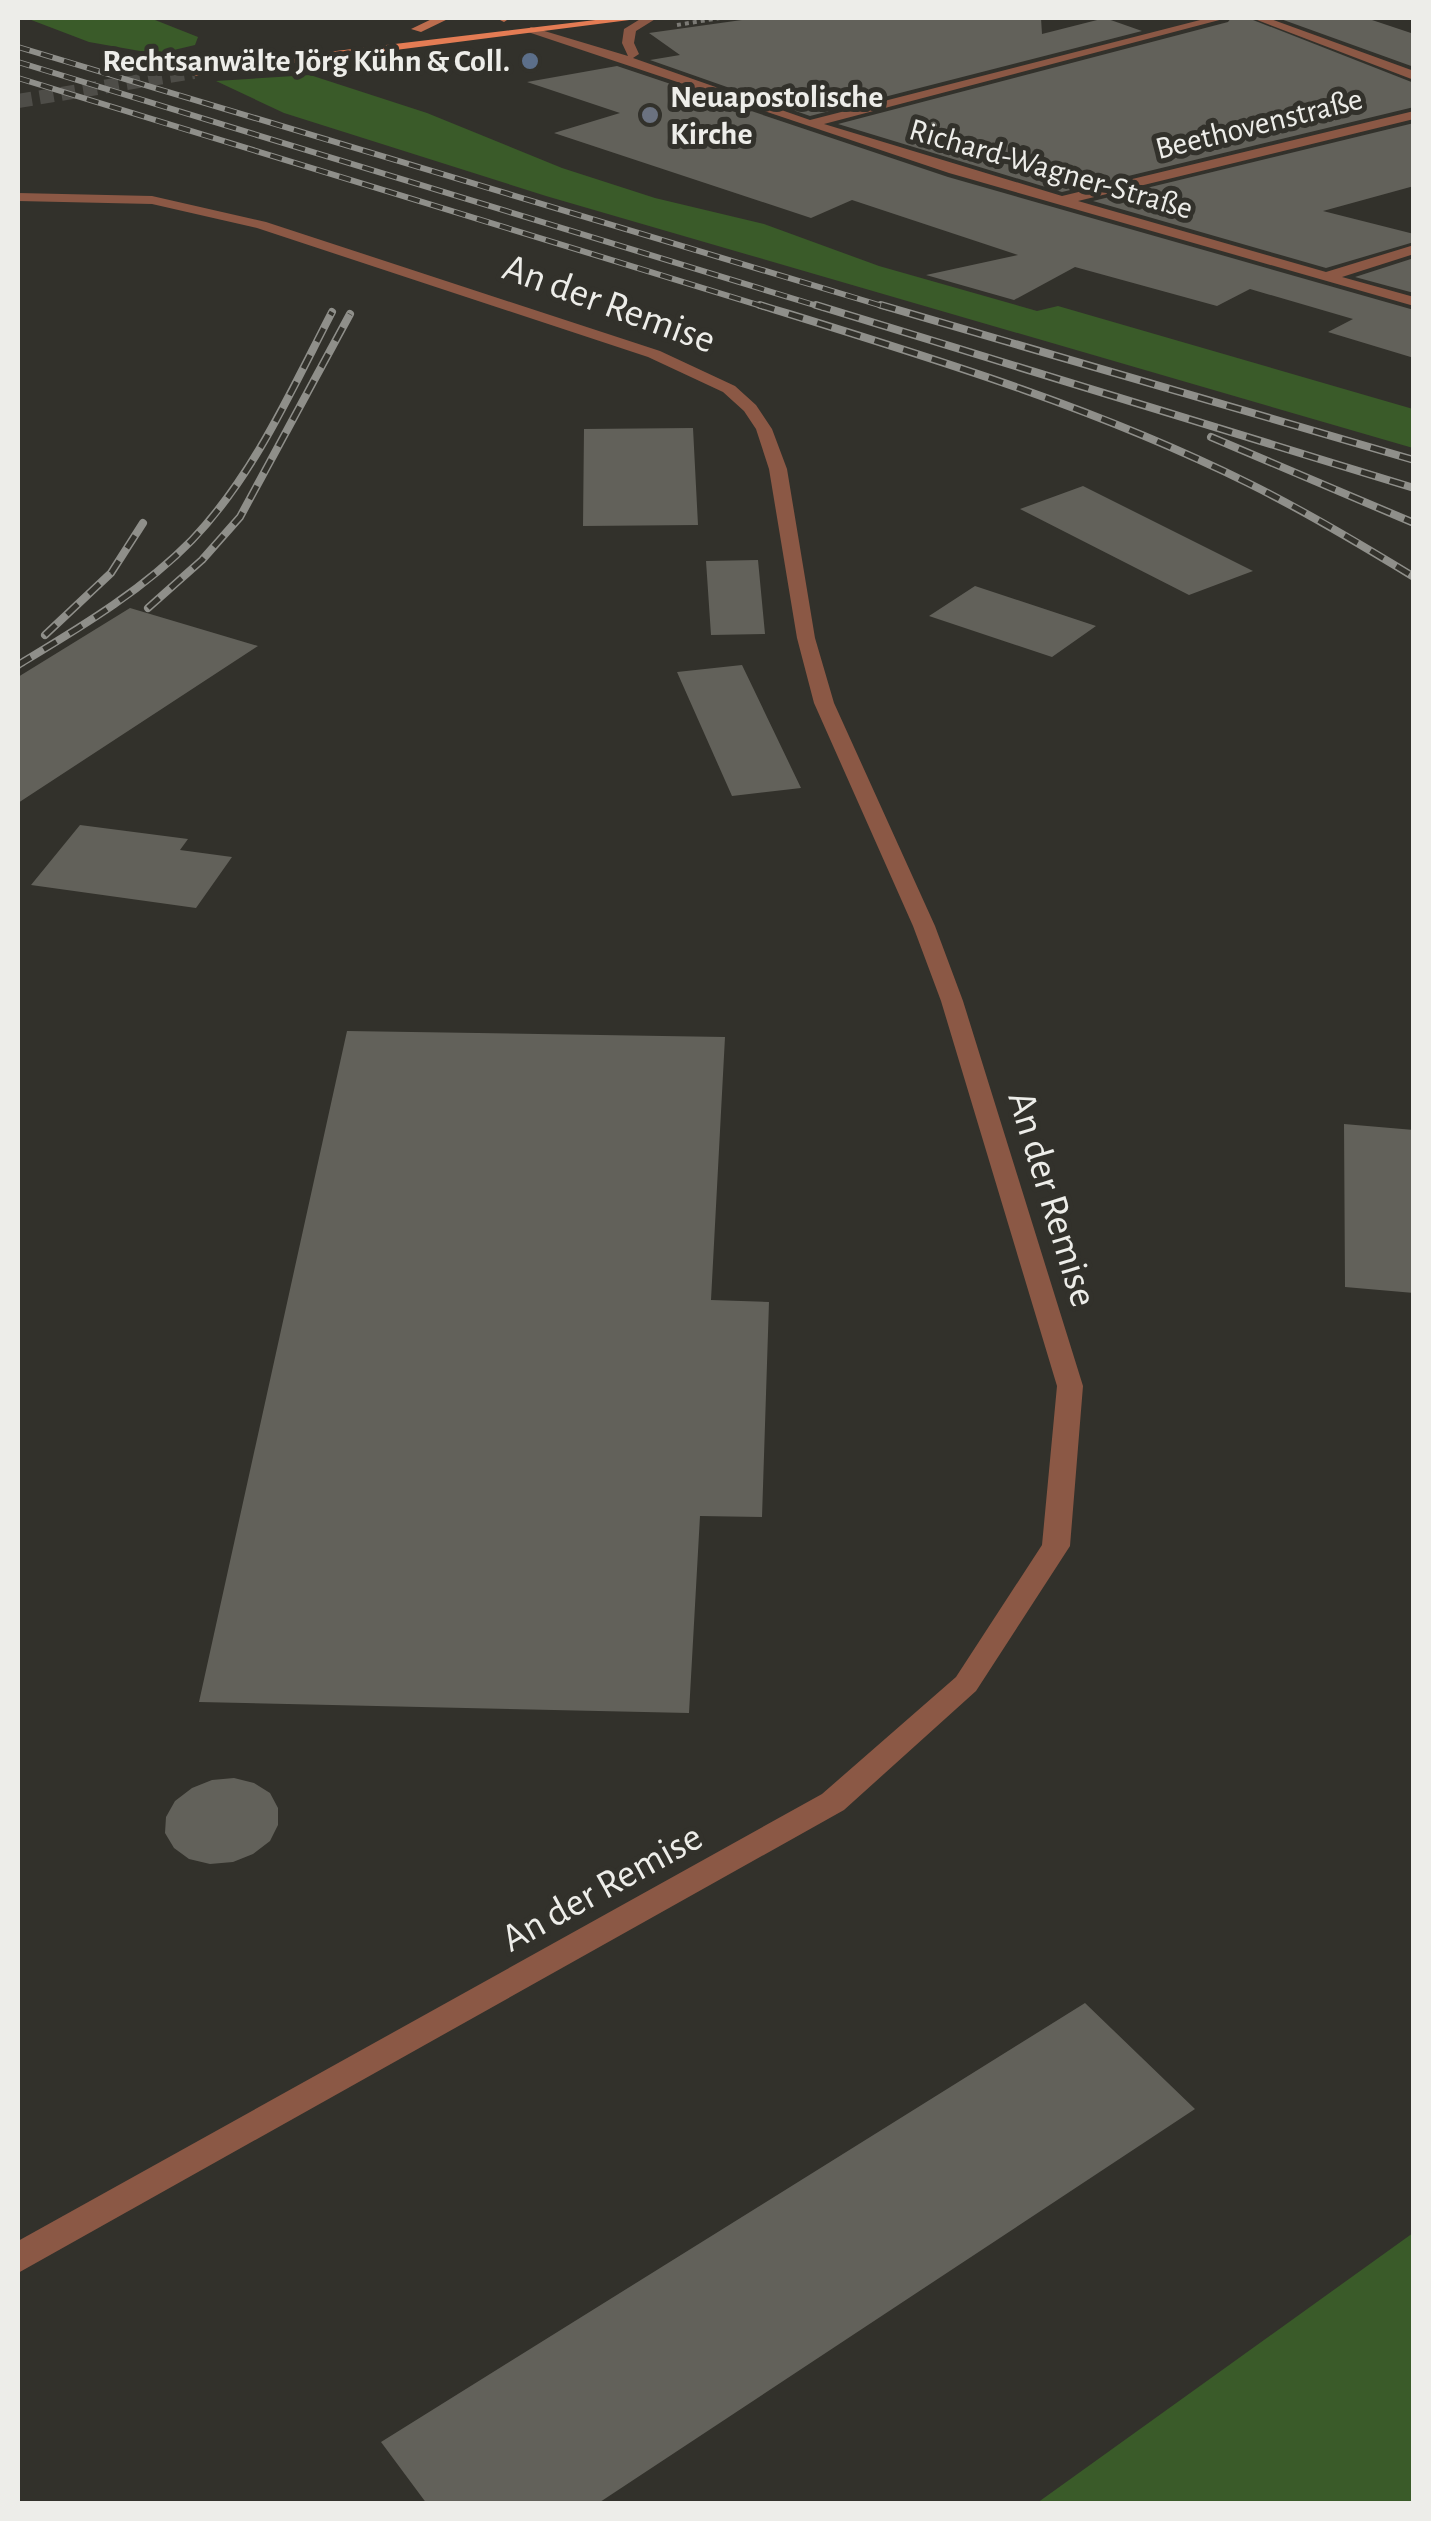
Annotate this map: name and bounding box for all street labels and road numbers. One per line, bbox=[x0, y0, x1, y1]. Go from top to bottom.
street label: Beethovenstraße bbox=[1152, 83, 1366, 165]
street label: Richard-Wagner-Straße bbox=[906, 113, 1196, 225]
street label: An der Remise bbox=[497, 247, 721, 361]
street label: An der Remise bbox=[1000, 1087, 1104, 1311]
street label: An der Remise bbox=[495, 1817, 709, 1959]

